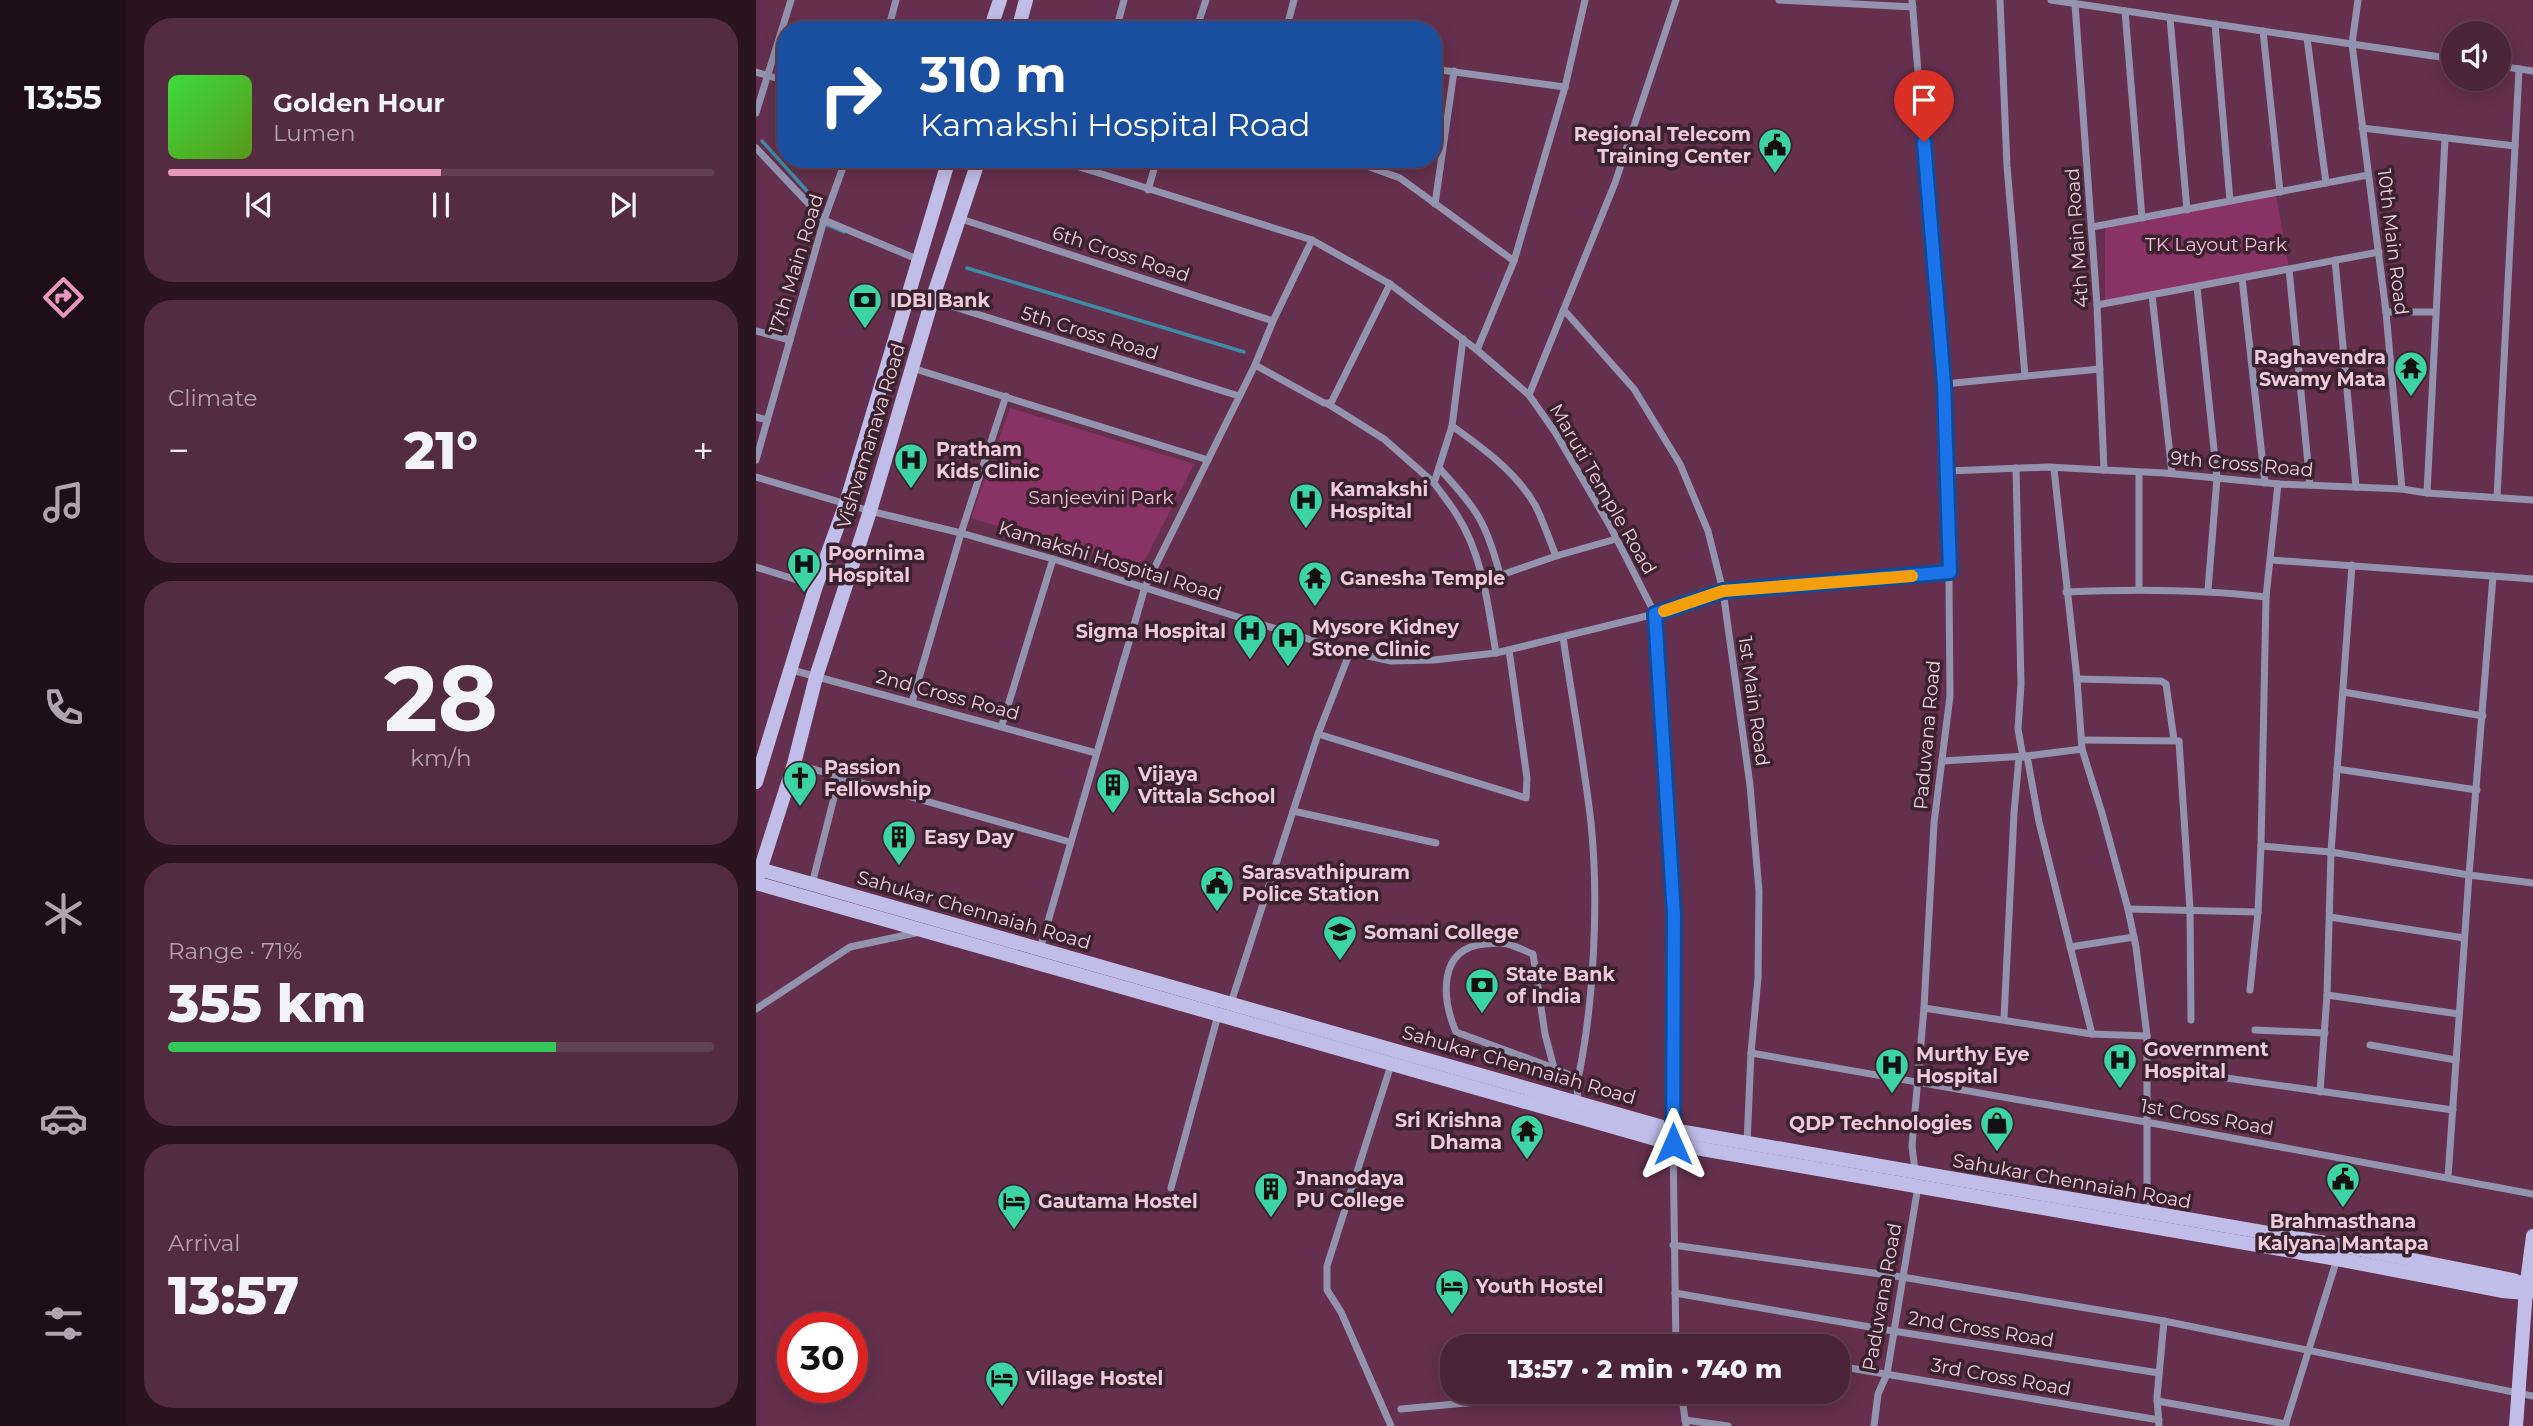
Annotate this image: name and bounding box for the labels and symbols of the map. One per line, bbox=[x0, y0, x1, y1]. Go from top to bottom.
pin bbox=[1894, 70, 1954, 142]
place label: Regional Telecom Training Center bbox=[1574, 123, 1751, 168]
public building icon: Regional Telecom Training Center bbox=[1756, 126, 1794, 175]
street label: 4th Main Road bbox=[2061, 167, 2093, 309]
street label: 10th Main Road bbox=[2373, 168, 2413, 316]
street label: 17th Main Road bbox=[764, 191, 828, 337]
street label: 6th Cross Road bbox=[1049, 221, 1193, 287]
park label: TK Layout Park bbox=[2145, 233, 2288, 256]
bank icon: IDBI Bank bbox=[846, 281, 884, 330]
place label: IDBI Bank bbox=[890, 289, 990, 312]
street label: 5th Cross Road bbox=[1019, 301, 1161, 365]
street label: Vishvamanava Road bbox=[832, 341, 910, 531]
place label: Raghavendra Swamy Mata bbox=[2254, 346, 2386, 391]
temple icon: Raghavendra Swamy Mata bbox=[2392, 349, 2430, 398]
street label: Maruti Temple Road bbox=[1545, 400, 1661, 578]
place label: Pratham Kids Clinic bbox=[936, 438, 1040, 483]
hospital icon: Pratham Kids Clinic bbox=[892, 441, 930, 490]
street label: 9th Cross Road bbox=[2170, 446, 2314, 482]
place label: Kamakshi Hospital bbox=[1330, 478, 1428, 523]
hospital icon: Kamakshi Hospital bbox=[1287, 481, 1325, 530]
park label: Sanjeevini Park bbox=[1028, 486, 1174, 509]
street label: Kamakshi Hospital Road bbox=[996, 516, 1224, 606]
place label: Poornima Hospital bbox=[828, 542, 925, 587]
hospital icon: Poornima Hospital bbox=[785, 545, 823, 594]
temple icon: Ganesha Temple bbox=[1296, 559, 1334, 608]
place label: Ganesha Temple bbox=[1340, 567, 1505, 590]
hospital icon: Sigma Hospital bbox=[1231, 612, 1269, 661]
place label: Mysore Kidney Stone Clinic bbox=[1312, 616, 1459, 661]
hospital icon: Mysore Kidney Stone Clinic bbox=[1269, 619, 1307, 668]
place label: Sigma Hospital bbox=[1076, 620, 1226, 643]
street label: 1st Main Road bbox=[1734, 635, 1774, 767]
street label: Paduvana Road bbox=[1909, 659, 1945, 811]
street label: 2nd Cross Road bbox=[874, 665, 1022, 725]
place label: Passion Fellowship bbox=[824, 756, 931, 801]
church icon: Passion Fellowship bbox=[781, 759, 819, 808]
place label: Vijaya Vittala School bbox=[1137, 763, 1275, 808]
building icon: Vijaya Vittala School bbox=[1094, 766, 1132, 815]
building icon: Easy Day bbox=[880, 818, 918, 867]
place label: Easy Day bbox=[924, 826, 1014, 849]
place label: Sarasvathipuram Police Station bbox=[1242, 861, 1410, 906]
public building icon: Sarasvathipuram Police Station bbox=[1198, 864, 1236, 913]
street label: Sahukar Chennaiah Road bbox=[855, 866, 1093, 954]
school or university icon: Somani College bbox=[1321, 913, 1359, 962]
place label: Somani College bbox=[1364, 921, 1519, 944]
place label: State Bank of India bbox=[1506, 963, 1615, 1008]
bank icon: State Bank of India bbox=[1463, 966, 1501, 1015]
street label: Sahukar Chennaiah Road bbox=[1400, 1021, 1638, 1109]
place label: Government Hospital bbox=[2144, 1038, 2269, 1083]
hospital icon: Government Hospital bbox=[2101, 1041, 2139, 1090]
place label: Murthy Eye Hospital bbox=[1916, 1043, 2029, 1088]
hospital icon: Murthy Eye Hospital bbox=[1873, 1046, 1911, 1095]
street label: 1st Cross Road bbox=[2139, 1094, 2275, 1140]
shop icon: QDP Technologies bbox=[1978, 1104, 2016, 1153]
position arrow bbox=[1636, 1107, 1710, 1181]
place label: Sri Krishna Dhama bbox=[1395, 1109, 1502, 1154]
temple icon: Sri Krishna Dhama bbox=[1508, 1112, 1546, 1161]
place label: QDP Technologies bbox=[1789, 1112, 1972, 1135]
street label: Sahukar Chennaiah Road bbox=[1951, 1149, 2193, 1213]
public building icon: Brahmasthana Kalyana Mantapa bbox=[2324, 1160, 2362, 1209]
place label: Jnanodaya PU College bbox=[1295, 1167, 1405, 1212]
building icon: Jnanodaya PU College bbox=[1252, 1170, 1290, 1219]
hotel icon: Gautama Hostel bbox=[995, 1182, 1033, 1231]
place label: Gautama Hostel bbox=[1038, 1190, 1198, 1213]
place label: Brahmasthana Kalyana Mantapa bbox=[2257, 1210, 2429, 1255]
street label: Paduvana Road bbox=[1858, 1221, 1906, 1373]
hotel icon: Youth Hostel bbox=[1433, 1267, 1471, 1316]
place label: Youth Hostel bbox=[1475, 1275, 1604, 1298]
street label: 2nd Cross Road bbox=[1906, 1306, 2056, 1352]
speed limit sign: 30 bbox=[777, 1312, 868, 1403]
street label: 3rd Cross Road bbox=[1929, 1353, 2073, 1401]
hotel icon: Village Hostel bbox=[983, 1359, 1021, 1408]
place label: Village Hostel bbox=[1025, 1367, 1163, 1390]

